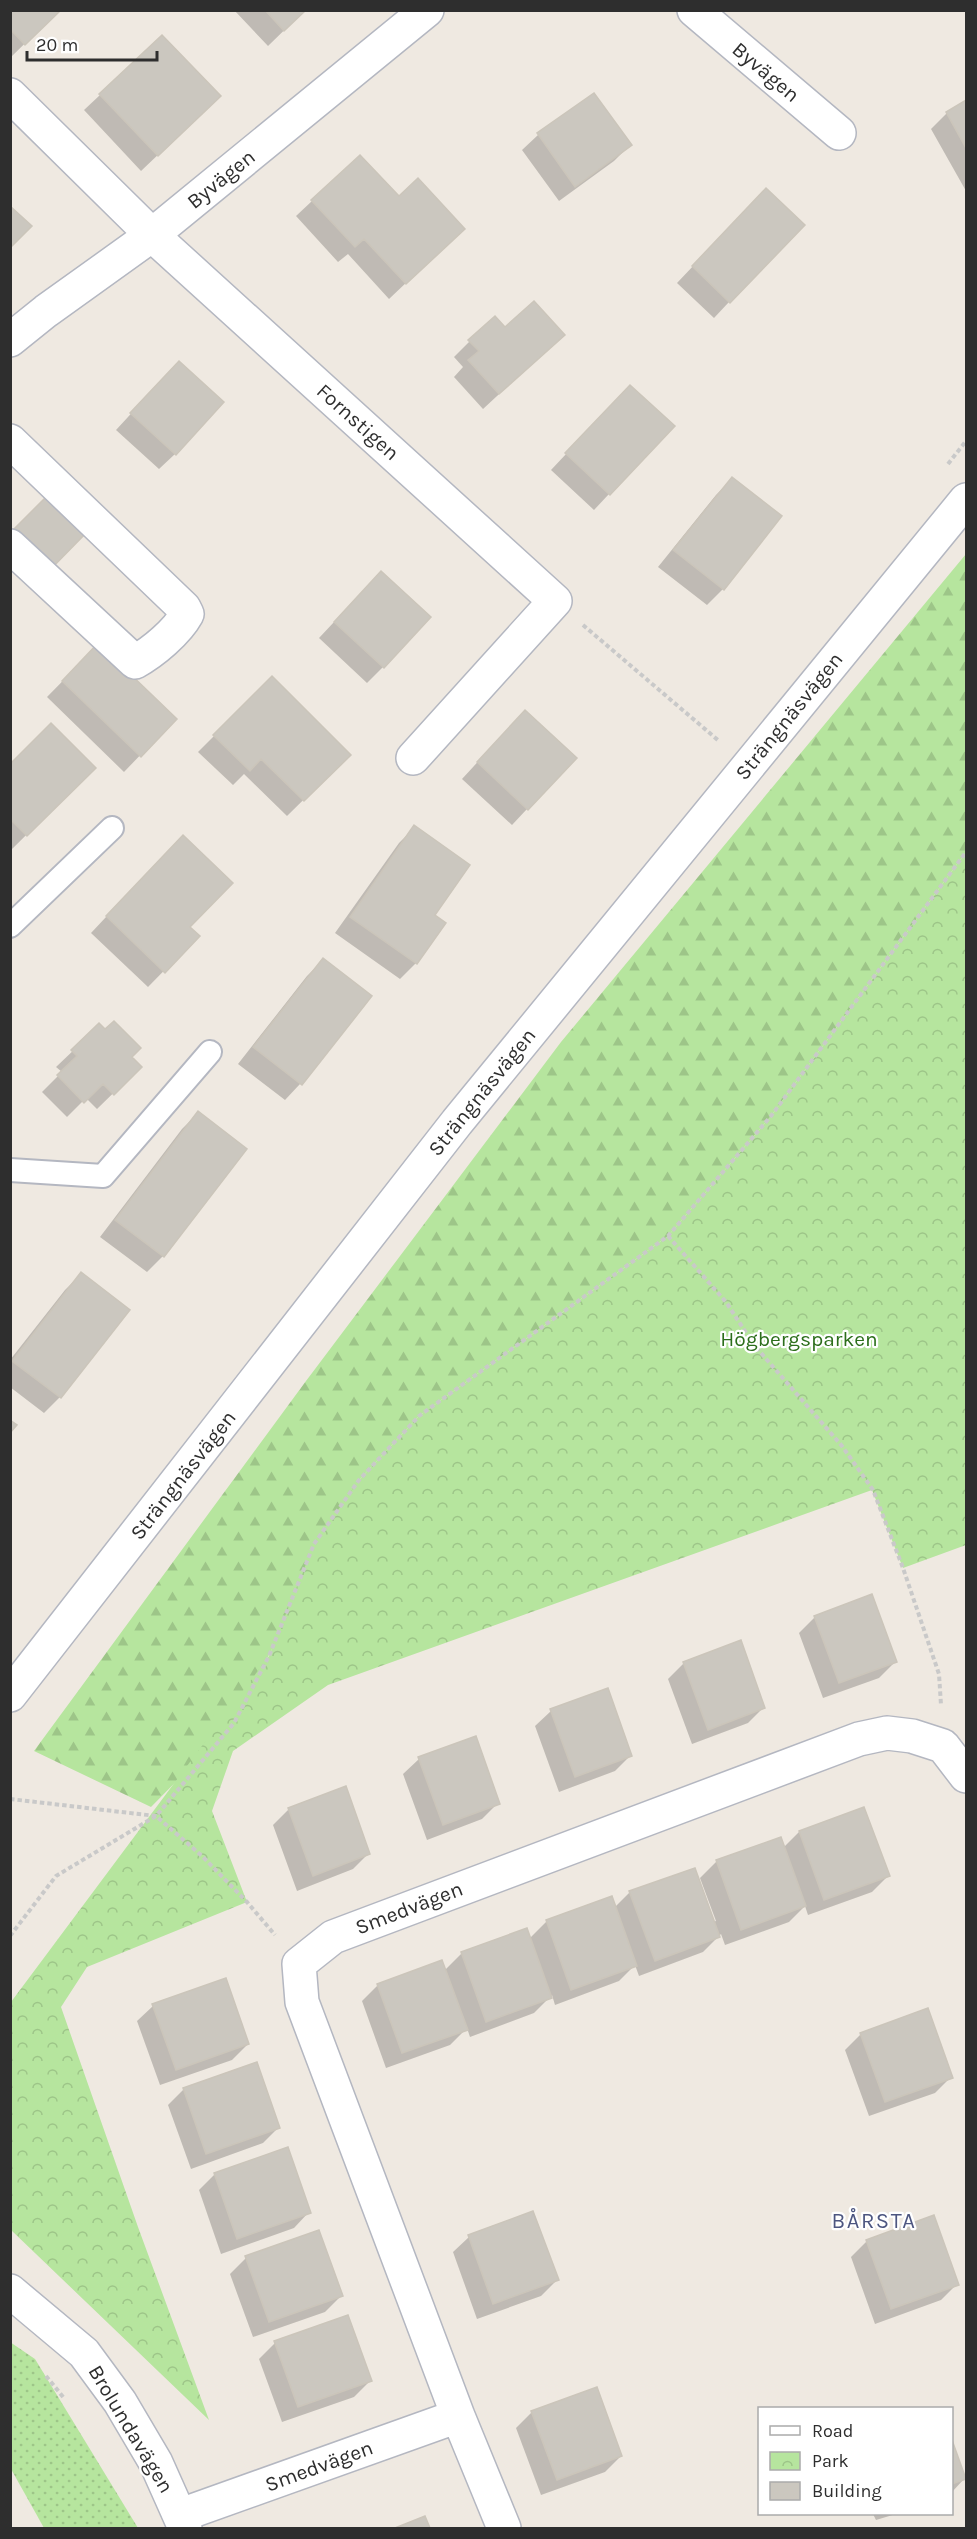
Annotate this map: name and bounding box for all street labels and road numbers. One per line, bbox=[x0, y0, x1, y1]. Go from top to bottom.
street label: Byvägen bbox=[728, 37, 804, 107]
street label: Byvägen bbox=[182, 144, 260, 214]
street label: Fornstigen bbox=[312, 379, 404, 465]
street label: Strängnäsvägen bbox=[730, 647, 848, 785]
street label: Strängnäsvägen bbox=[423, 1023, 541, 1161]
street label: Strängnäsvägen bbox=[125, 1406, 241, 1544]
street label: Smedvägen bbox=[352, 1877, 466, 1939]
street label: Brolundavägen bbox=[83, 2361, 179, 2497]
street label: Smedvägen bbox=[262, 2435, 376, 2497]

